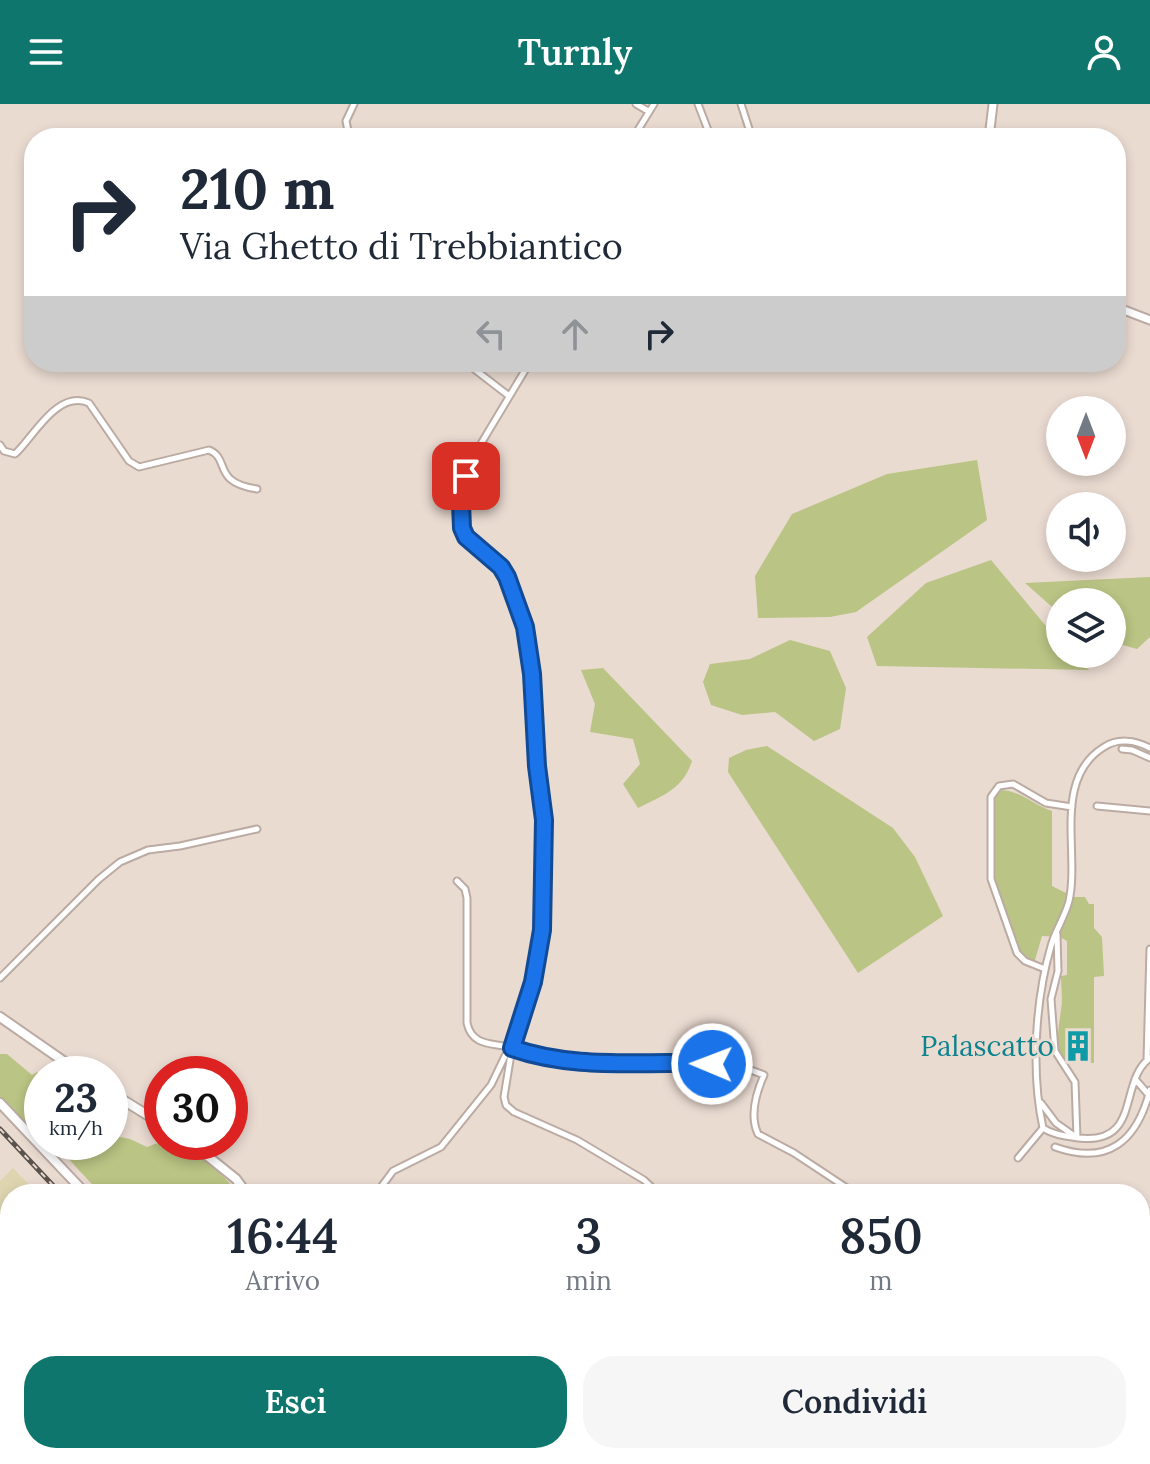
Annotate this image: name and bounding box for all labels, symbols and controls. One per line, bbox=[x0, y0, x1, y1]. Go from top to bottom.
text: Turnly bbox=[518, 29, 632, 75]
icon: menu bbox=[24, 30, 68, 74]
icon: person bbox=[1082, 30, 1126, 74]
text: 210 m bbox=[180, 153, 334, 224]
icon: right bbox=[48, 160, 152, 264]
text: Via Ghetto di Trebbiantico bbox=[180, 223, 623, 269]
icon: left bbox=[469, 312, 513, 356]
icon: ahead bbox=[553, 312, 597, 356]
icon: right bbox=[637, 312, 681, 356]
north arrow bbox=[1046, 396, 1126, 476]
map controls bbox=[1046, 396, 1126, 668]
pin bbox=[432, 442, 500, 510]
icon: arrive bbox=[444, 454, 488, 498]
button: sound bbox=[1046, 492, 1126, 572]
button: layers bbox=[1046, 588, 1126, 668]
position arrow bbox=[670, 1022, 754, 1106]
place label: Palascatto bbox=[920, 1028, 1054, 1064]
building icon: Palascatto bbox=[1061, 1029, 1095, 1063]
speed limit sign: 30 bbox=[144, 1056, 248, 1160]
text: 23 bbox=[54, 1072, 98, 1123]
text: km/h bbox=[49, 1115, 103, 1140]
text: 16:44 bbox=[227, 1205, 338, 1266]
text: 3 bbox=[575, 1205, 602, 1266]
text: 850 bbox=[839, 1205, 923, 1266]
text: Arrivo bbox=[246, 1264, 320, 1297]
text: min bbox=[566, 1264, 612, 1297]
text: m bbox=[869, 1264, 893, 1297]
button: Esci bbox=[24, 1356, 567, 1448]
button: Condividi bbox=[583, 1356, 1126, 1448]

